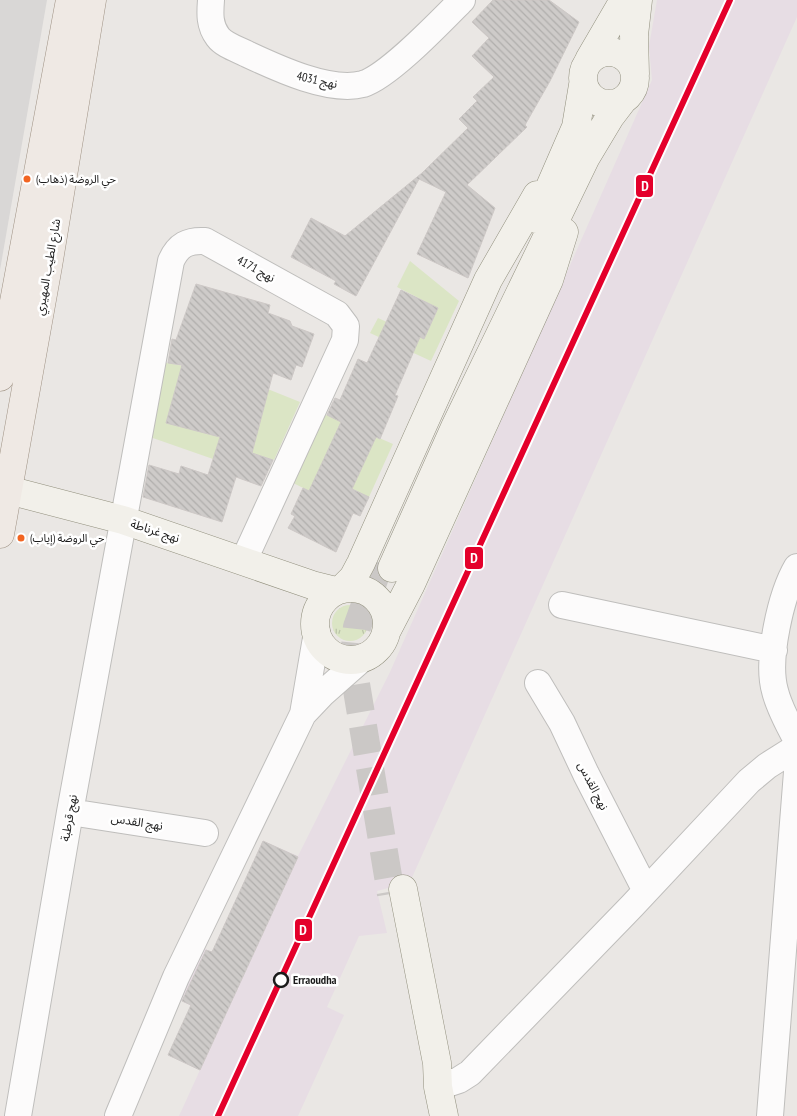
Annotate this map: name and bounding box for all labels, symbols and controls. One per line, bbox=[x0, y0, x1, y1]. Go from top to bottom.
street label: نهج 4031 bbox=[295, 68, 339, 93]
place label: حي الروضة (ذهاب) bbox=[36, 172, 117, 189]
marker: حي الروضة (ذهاب) bbox=[22, 174, 32, 184]
line badge: D bbox=[635, 174, 654, 198]
text: D bbox=[641, 177, 649, 195]
street label: شارع الطيب المهيري bbox=[32, 217, 66, 317]
street label: نهج 4171 bbox=[234, 252, 278, 287]
street label: نهج غرناطة bbox=[128, 516, 182, 547]
place label: حي الروضة (إياب) bbox=[30, 531, 105, 548]
marker: حي الروضة (إياب) bbox=[16, 533, 26, 543]
line badge: D bbox=[464, 546, 484, 570]
text: D bbox=[470, 549, 478, 567]
street label: نهج القدس bbox=[573, 759, 612, 813]
street label: نهج قرطبة bbox=[57, 793, 82, 843]
street label: نهج القدس bbox=[110, 810, 164, 835]
line badge: D bbox=[294, 918, 313, 942]
text: D bbox=[299, 921, 307, 939]
marker: Erraoudha bbox=[273, 972, 289, 988]
place label: Erraoudha bbox=[293, 972, 337, 987]

